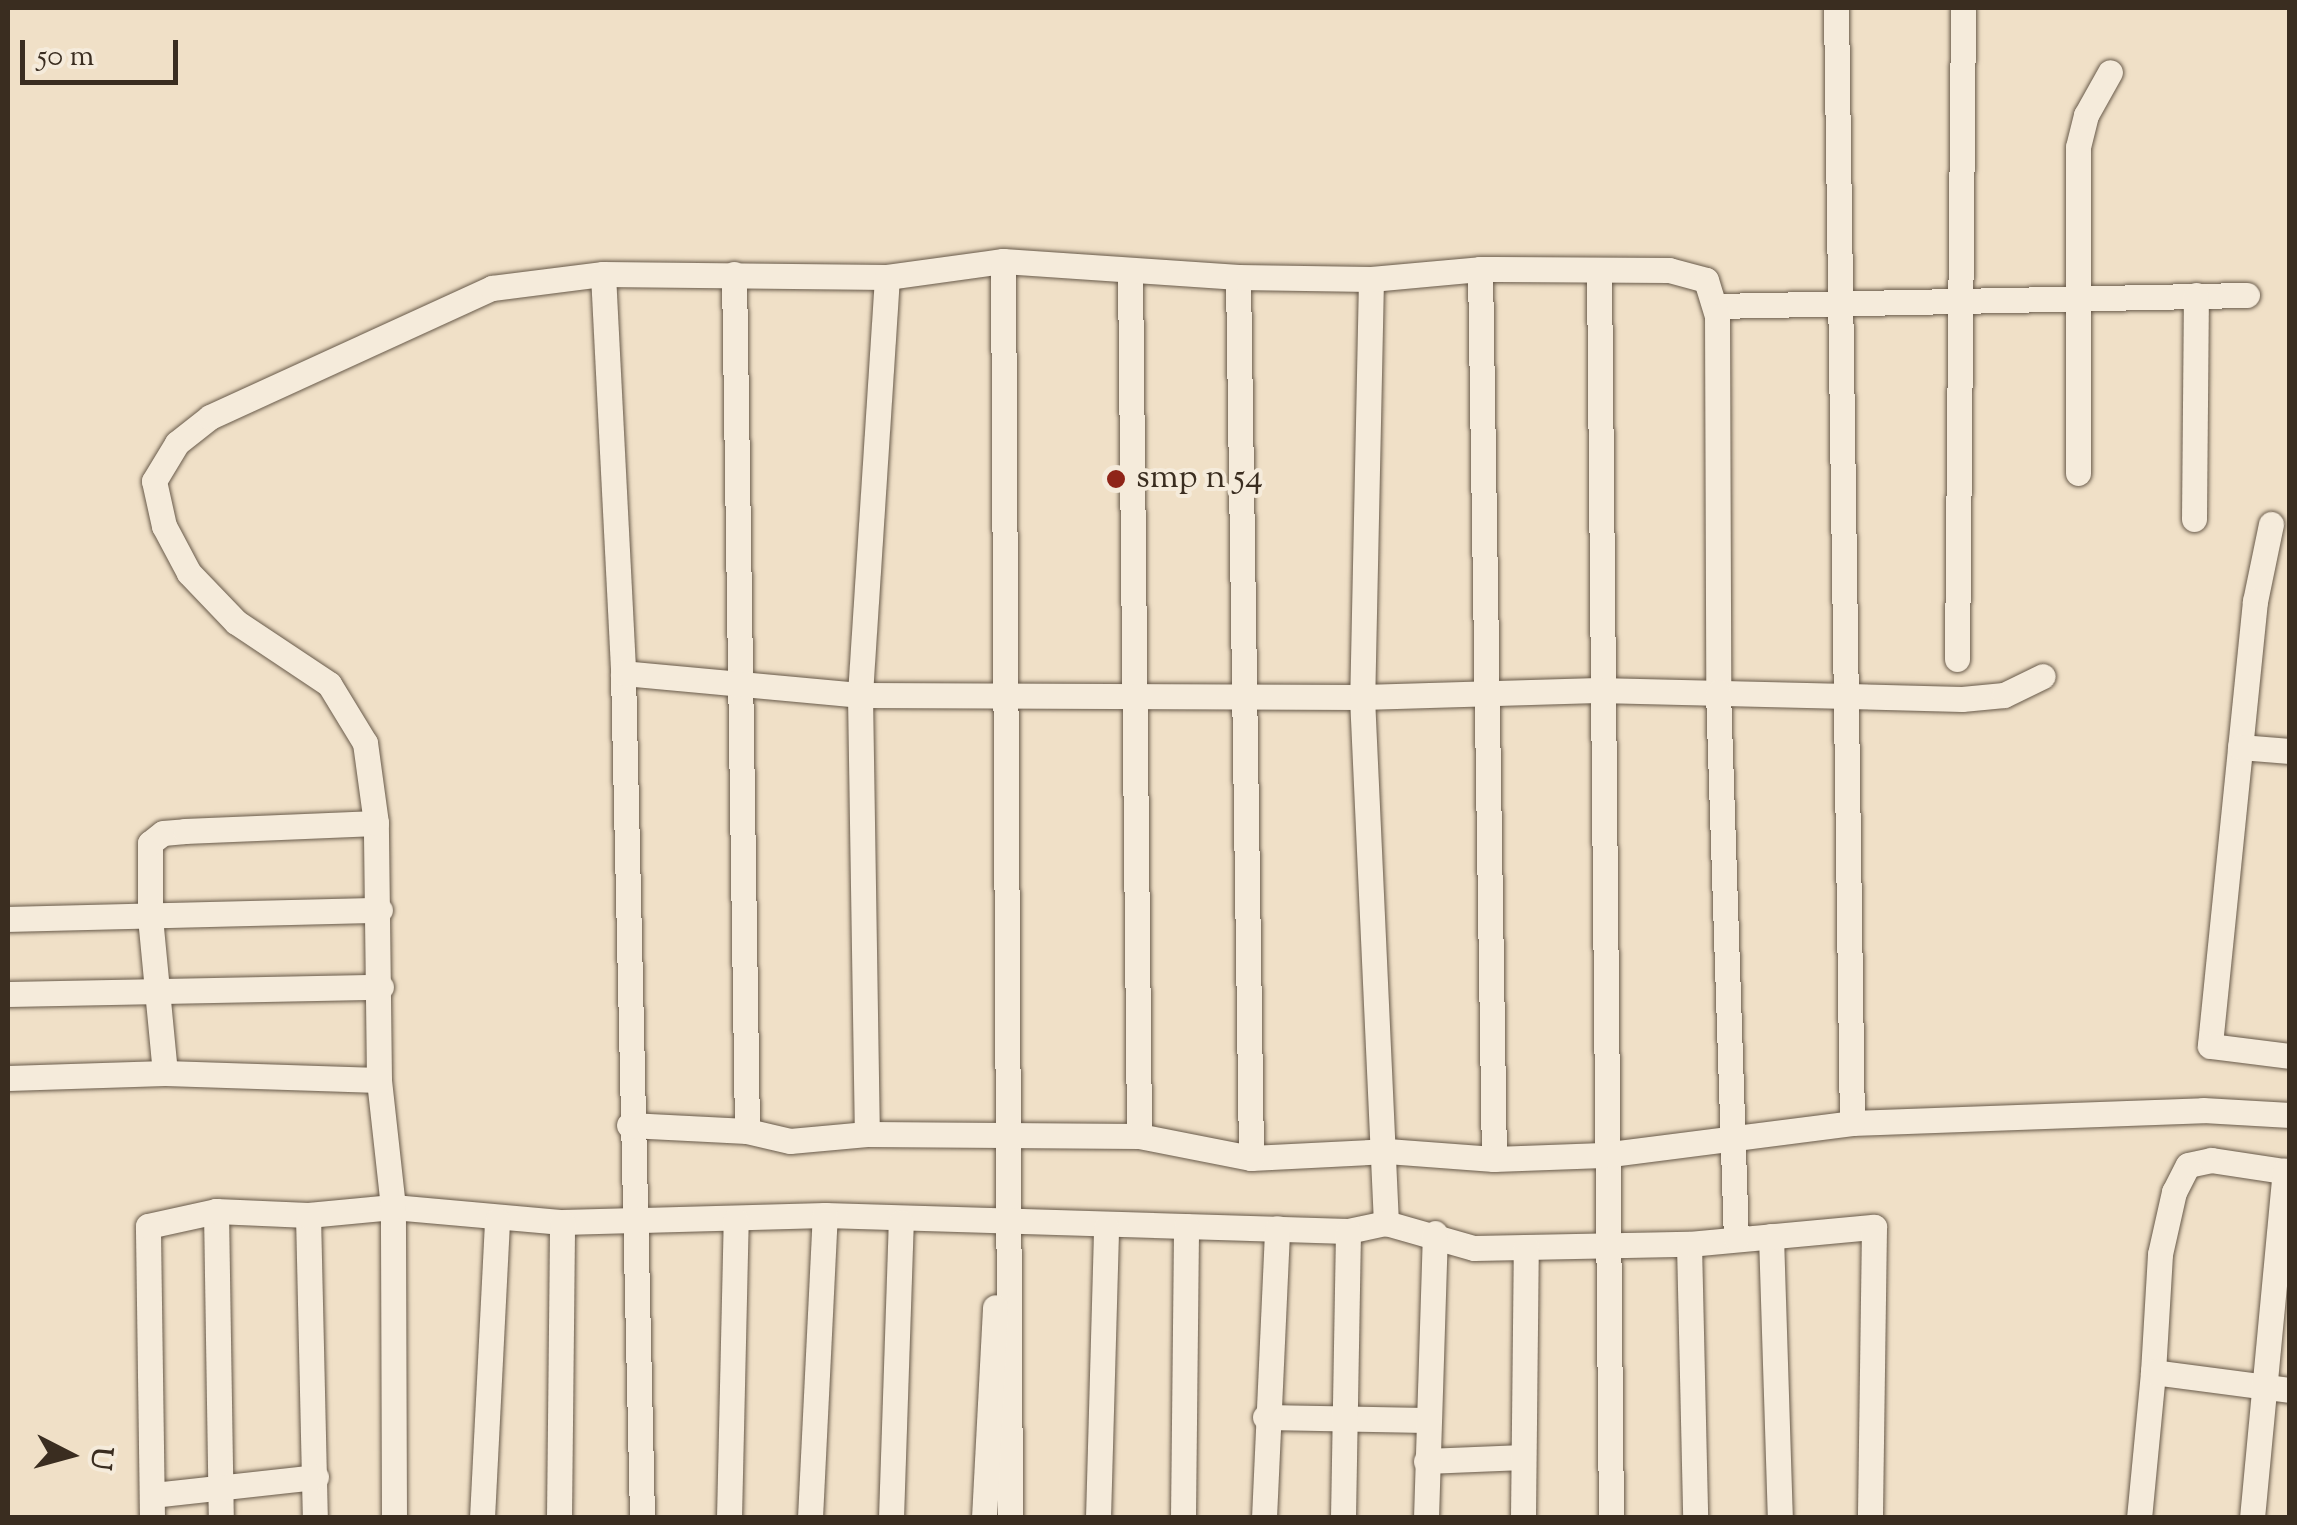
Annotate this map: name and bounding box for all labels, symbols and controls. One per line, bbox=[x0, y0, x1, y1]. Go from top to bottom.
scale bar bbox=[25, 20, 182, 82]
text: 50 m bbox=[37, 36, 94, 79]
place label: smp n 54 bbox=[1136, 458, 1263, 500]
marker: smp n 54 bbox=[1105, 468, 1127, 490]
north arrow bbox=[20, 1405, 120, 1505]
text: U bbox=[79, 1445, 121, 1472]

